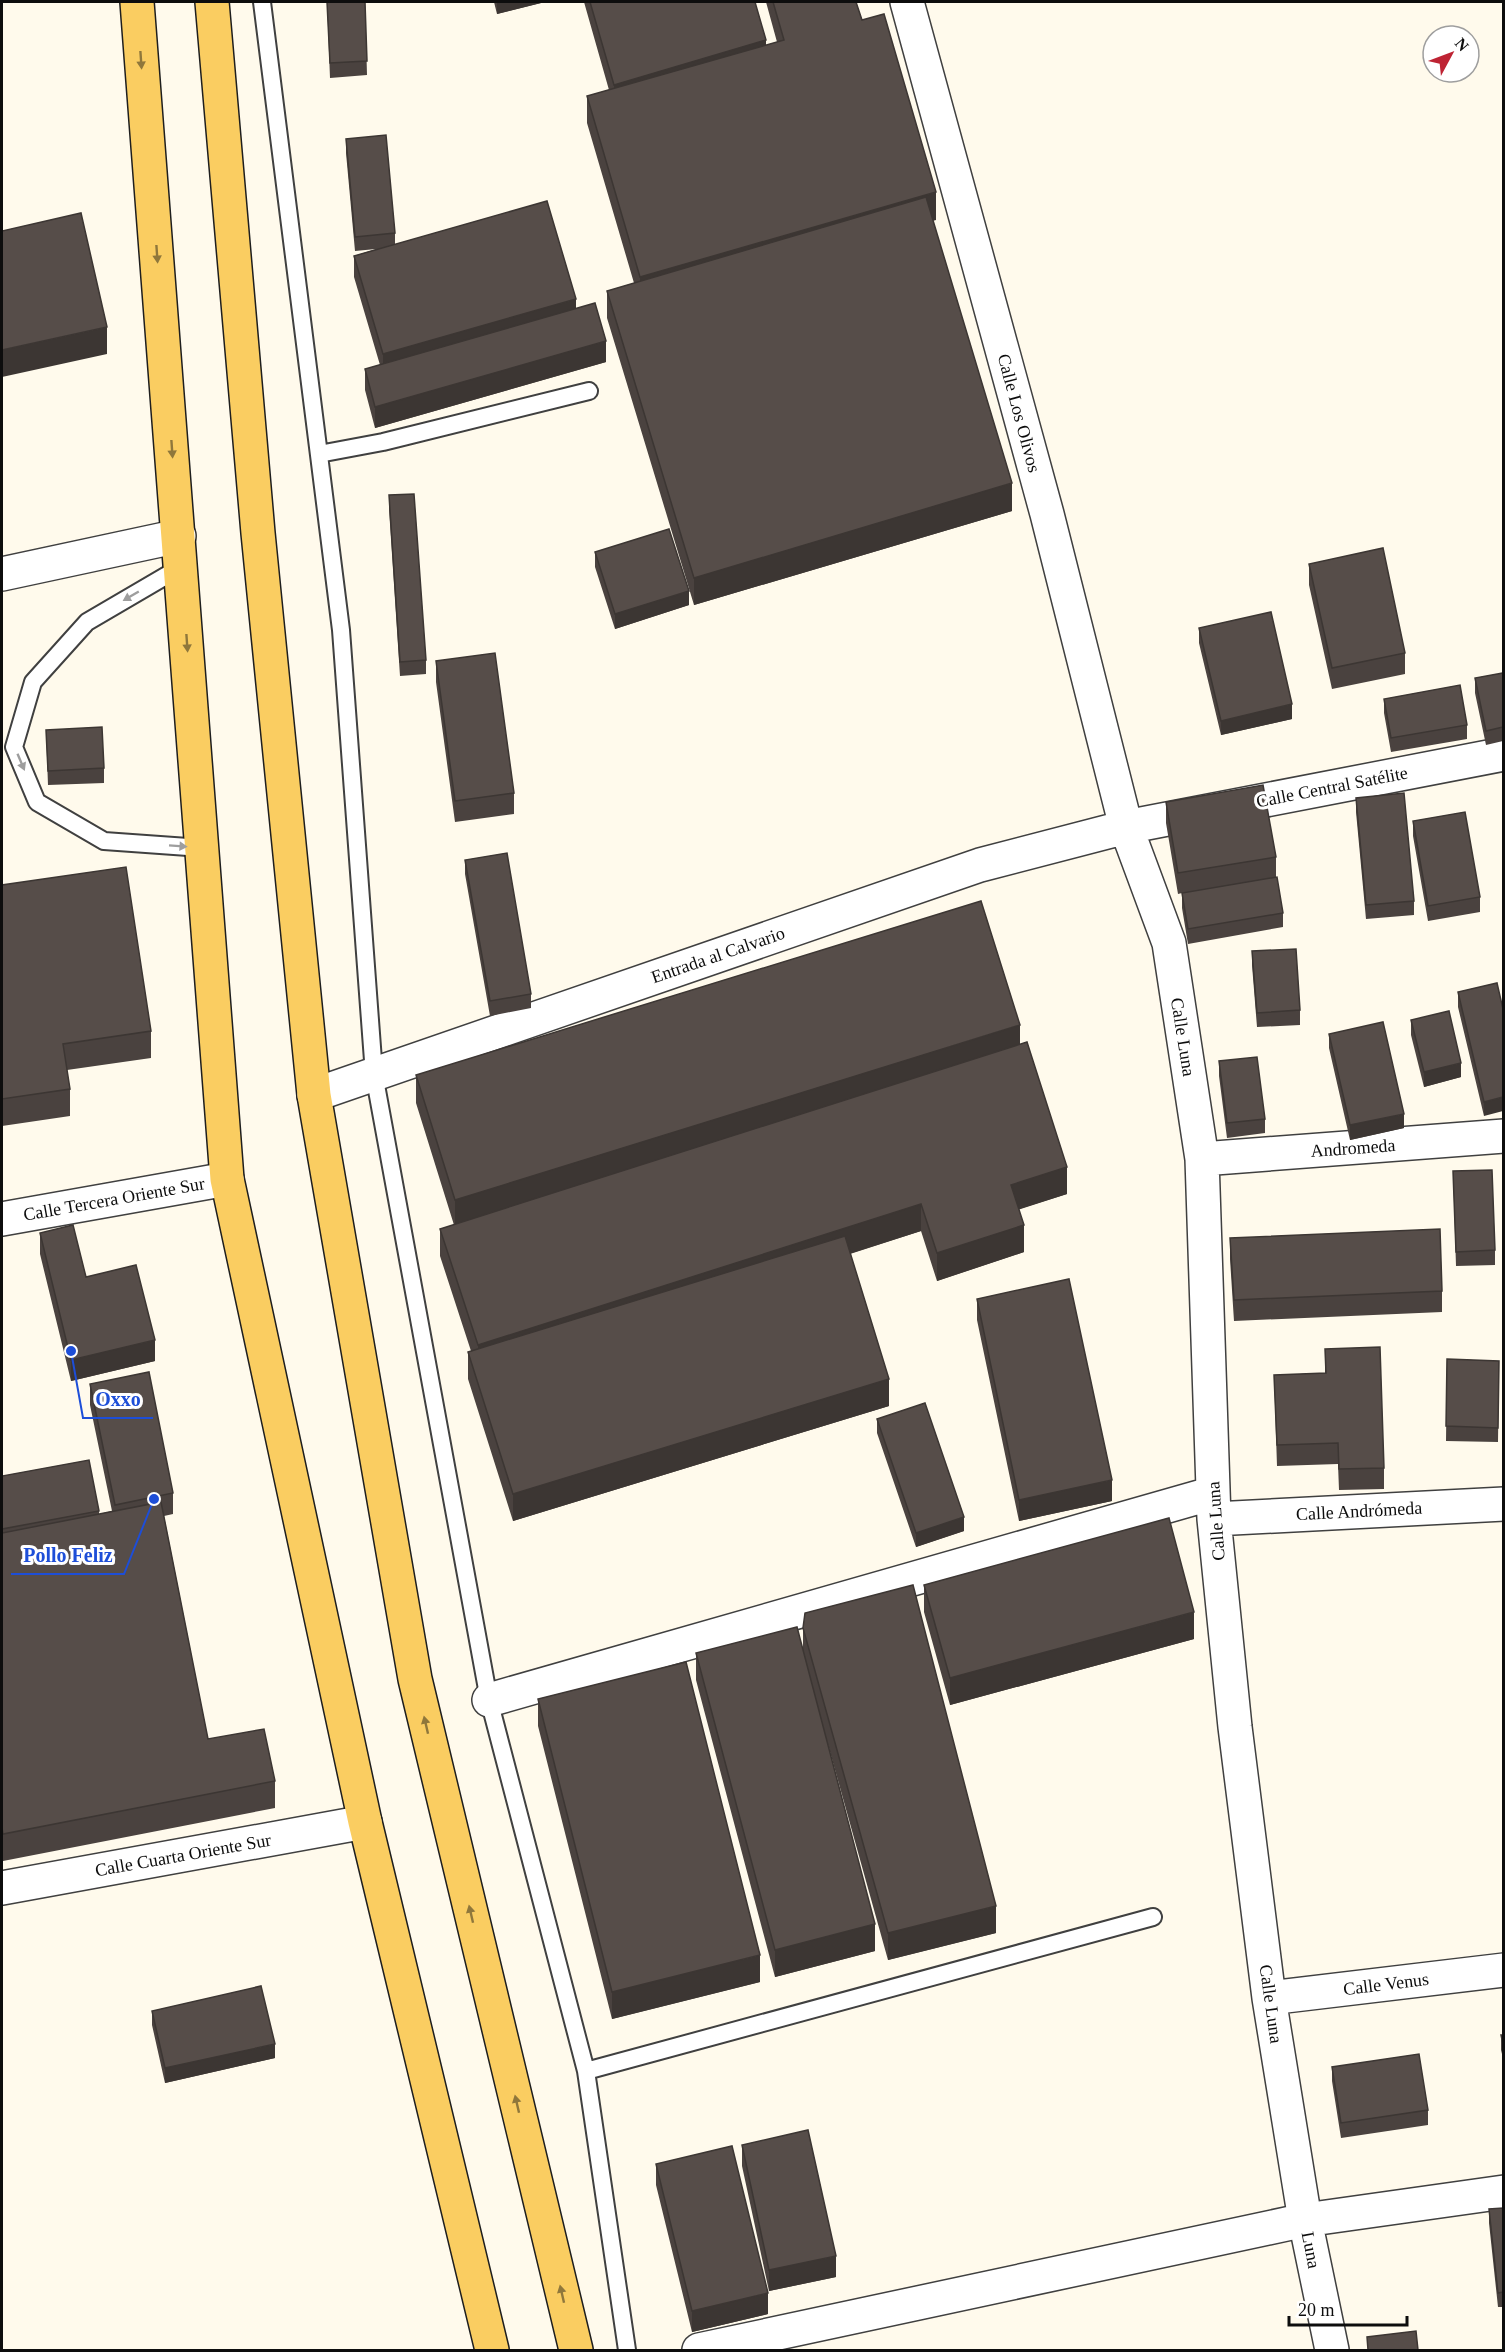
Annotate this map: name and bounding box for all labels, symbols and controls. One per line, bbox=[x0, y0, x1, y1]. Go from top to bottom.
north arrow bbox=[1421, 24, 1481, 84]
text: N bbox=[1452, 35, 1472, 55]
one-way arrow bbox=[136, 50, 146, 69]
one-way arrow bbox=[152, 245, 161, 264]
street label: Calle Los Olivos bbox=[994, 351, 1044, 475]
one-way arrow bbox=[167, 439, 177, 458]
one-way arrow bbox=[122, 591, 139, 601]
one-way arrow bbox=[182, 634, 192, 653]
one-way arrow bbox=[16, 754, 26, 772]
street label: Calle Central Satélite bbox=[1255, 762, 1409, 812]
one-way arrow bbox=[169, 842, 188, 851]
street label: Entrada al Calvario bbox=[649, 923, 787, 987]
street label: Calle Luna bbox=[1167, 996, 1199, 1078]
street label: Andromeda bbox=[1310, 1135, 1396, 1161]
street label: Calle Tercera Oriente Sur bbox=[22, 1173, 206, 1225]
callout: Oxxo bbox=[83, 1380, 153, 1418]
text: Oxxo bbox=[95, 1388, 141, 1410]
street label: Calle Luna bbox=[1203, 1481, 1229, 1561]
street label: Calle Andrómeda bbox=[1295, 1498, 1423, 1524]
callout: Pollo Feliz bbox=[11, 1536, 124, 1574]
text: Pollo Feliz bbox=[23, 1544, 113, 1566]
one-way arrow bbox=[421, 1715, 430, 1734]
street label: Calle Cuarta Oriente Sur bbox=[93, 1830, 273, 1880]
one-way arrow bbox=[466, 1905, 476, 1924]
street label: Calle Luna bbox=[1256, 1963, 1286, 2045]
street label: Calle Venus bbox=[1342, 1969, 1430, 1999]
one-way arrow bbox=[511, 2095, 521, 2113]
street label: Luna bbox=[1298, 2230, 1324, 2270]
one-way arrow bbox=[557, 2284, 567, 2303]
scale bar bbox=[1289, 2289, 1408, 2327]
text: 20 m bbox=[1298, 2300, 1335, 2320]

